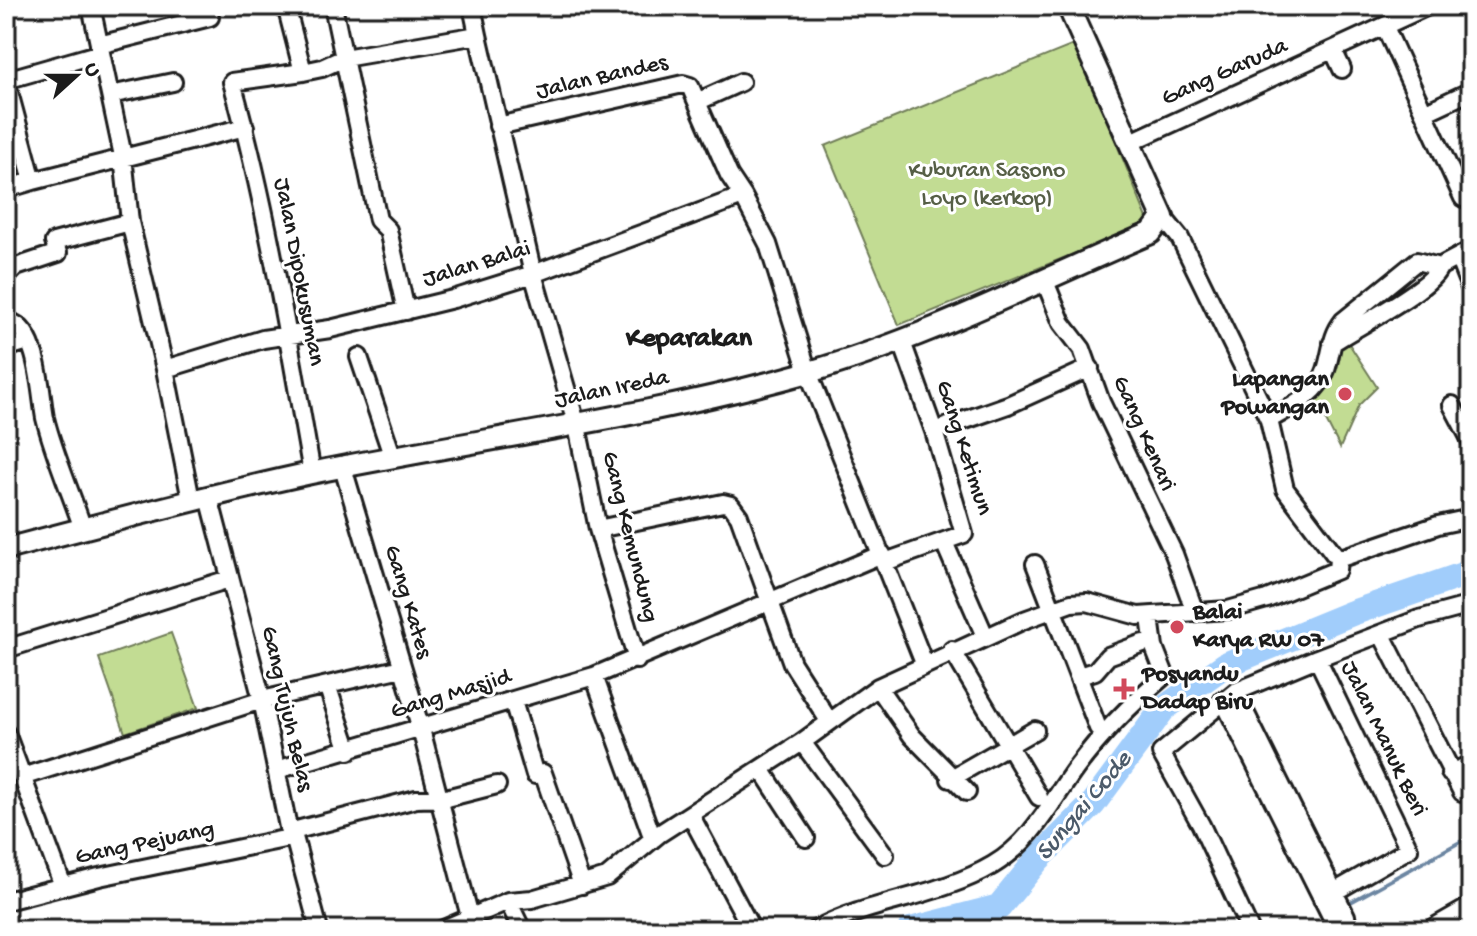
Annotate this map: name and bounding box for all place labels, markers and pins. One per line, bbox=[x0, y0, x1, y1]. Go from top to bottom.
place label: Lapangan Powangan bbox=[1220, 366, 1330, 423]
marker: Lapangan Powangan bbox=[1336, 385, 1354, 403]
place label: Balai Karya RW 07 bbox=[1192, 599, 1325, 656]
marker: Balai Karya RW 07 bbox=[1168, 618, 1186, 636]
place label: Posyandu Dadap Biru bbox=[1140, 661, 1254, 718]
marker: Posyandu Dadap Biru bbox=[1113, 678, 1135, 700]

